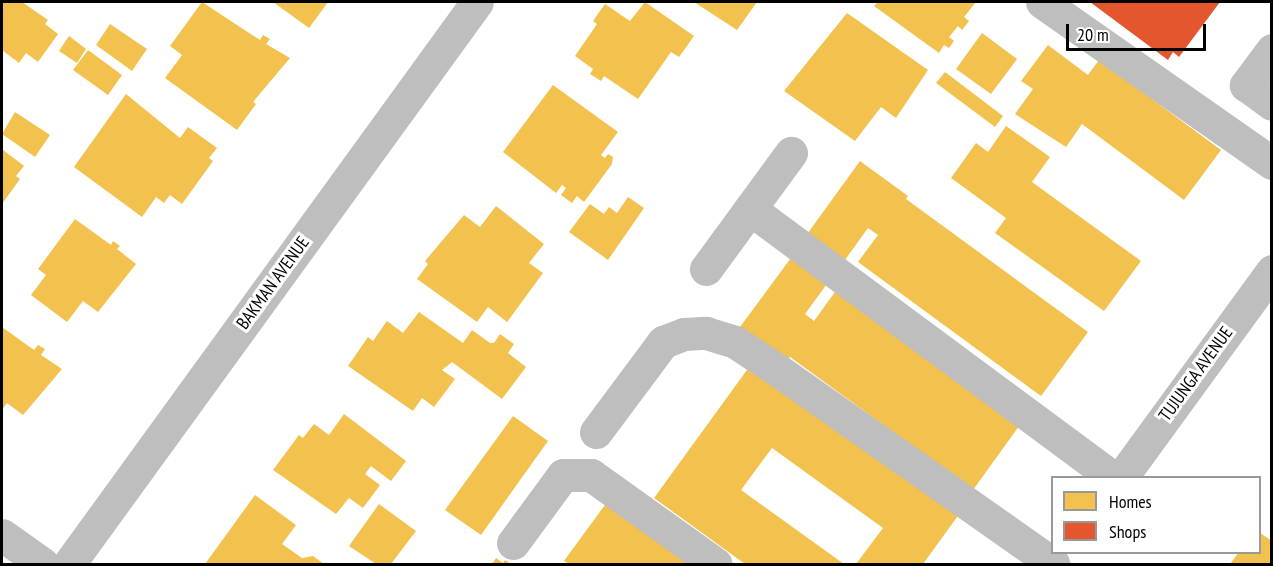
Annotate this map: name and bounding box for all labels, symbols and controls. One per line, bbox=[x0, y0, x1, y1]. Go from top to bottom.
scale bar bbox=[1069, 12, 1208, 50]
text: 20 m bbox=[1077, 23, 1109, 46]
street label: BAKMAN AVENUE bbox=[232, 232, 314, 334]
street label: TUJUNGA AVENUE bbox=[1154, 322, 1238, 426]
legend bbox=[1051, 476, 1261, 554]
text: Homes bbox=[1109, 490, 1152, 513]
text: Shops bbox=[1109, 520, 1146, 543]

